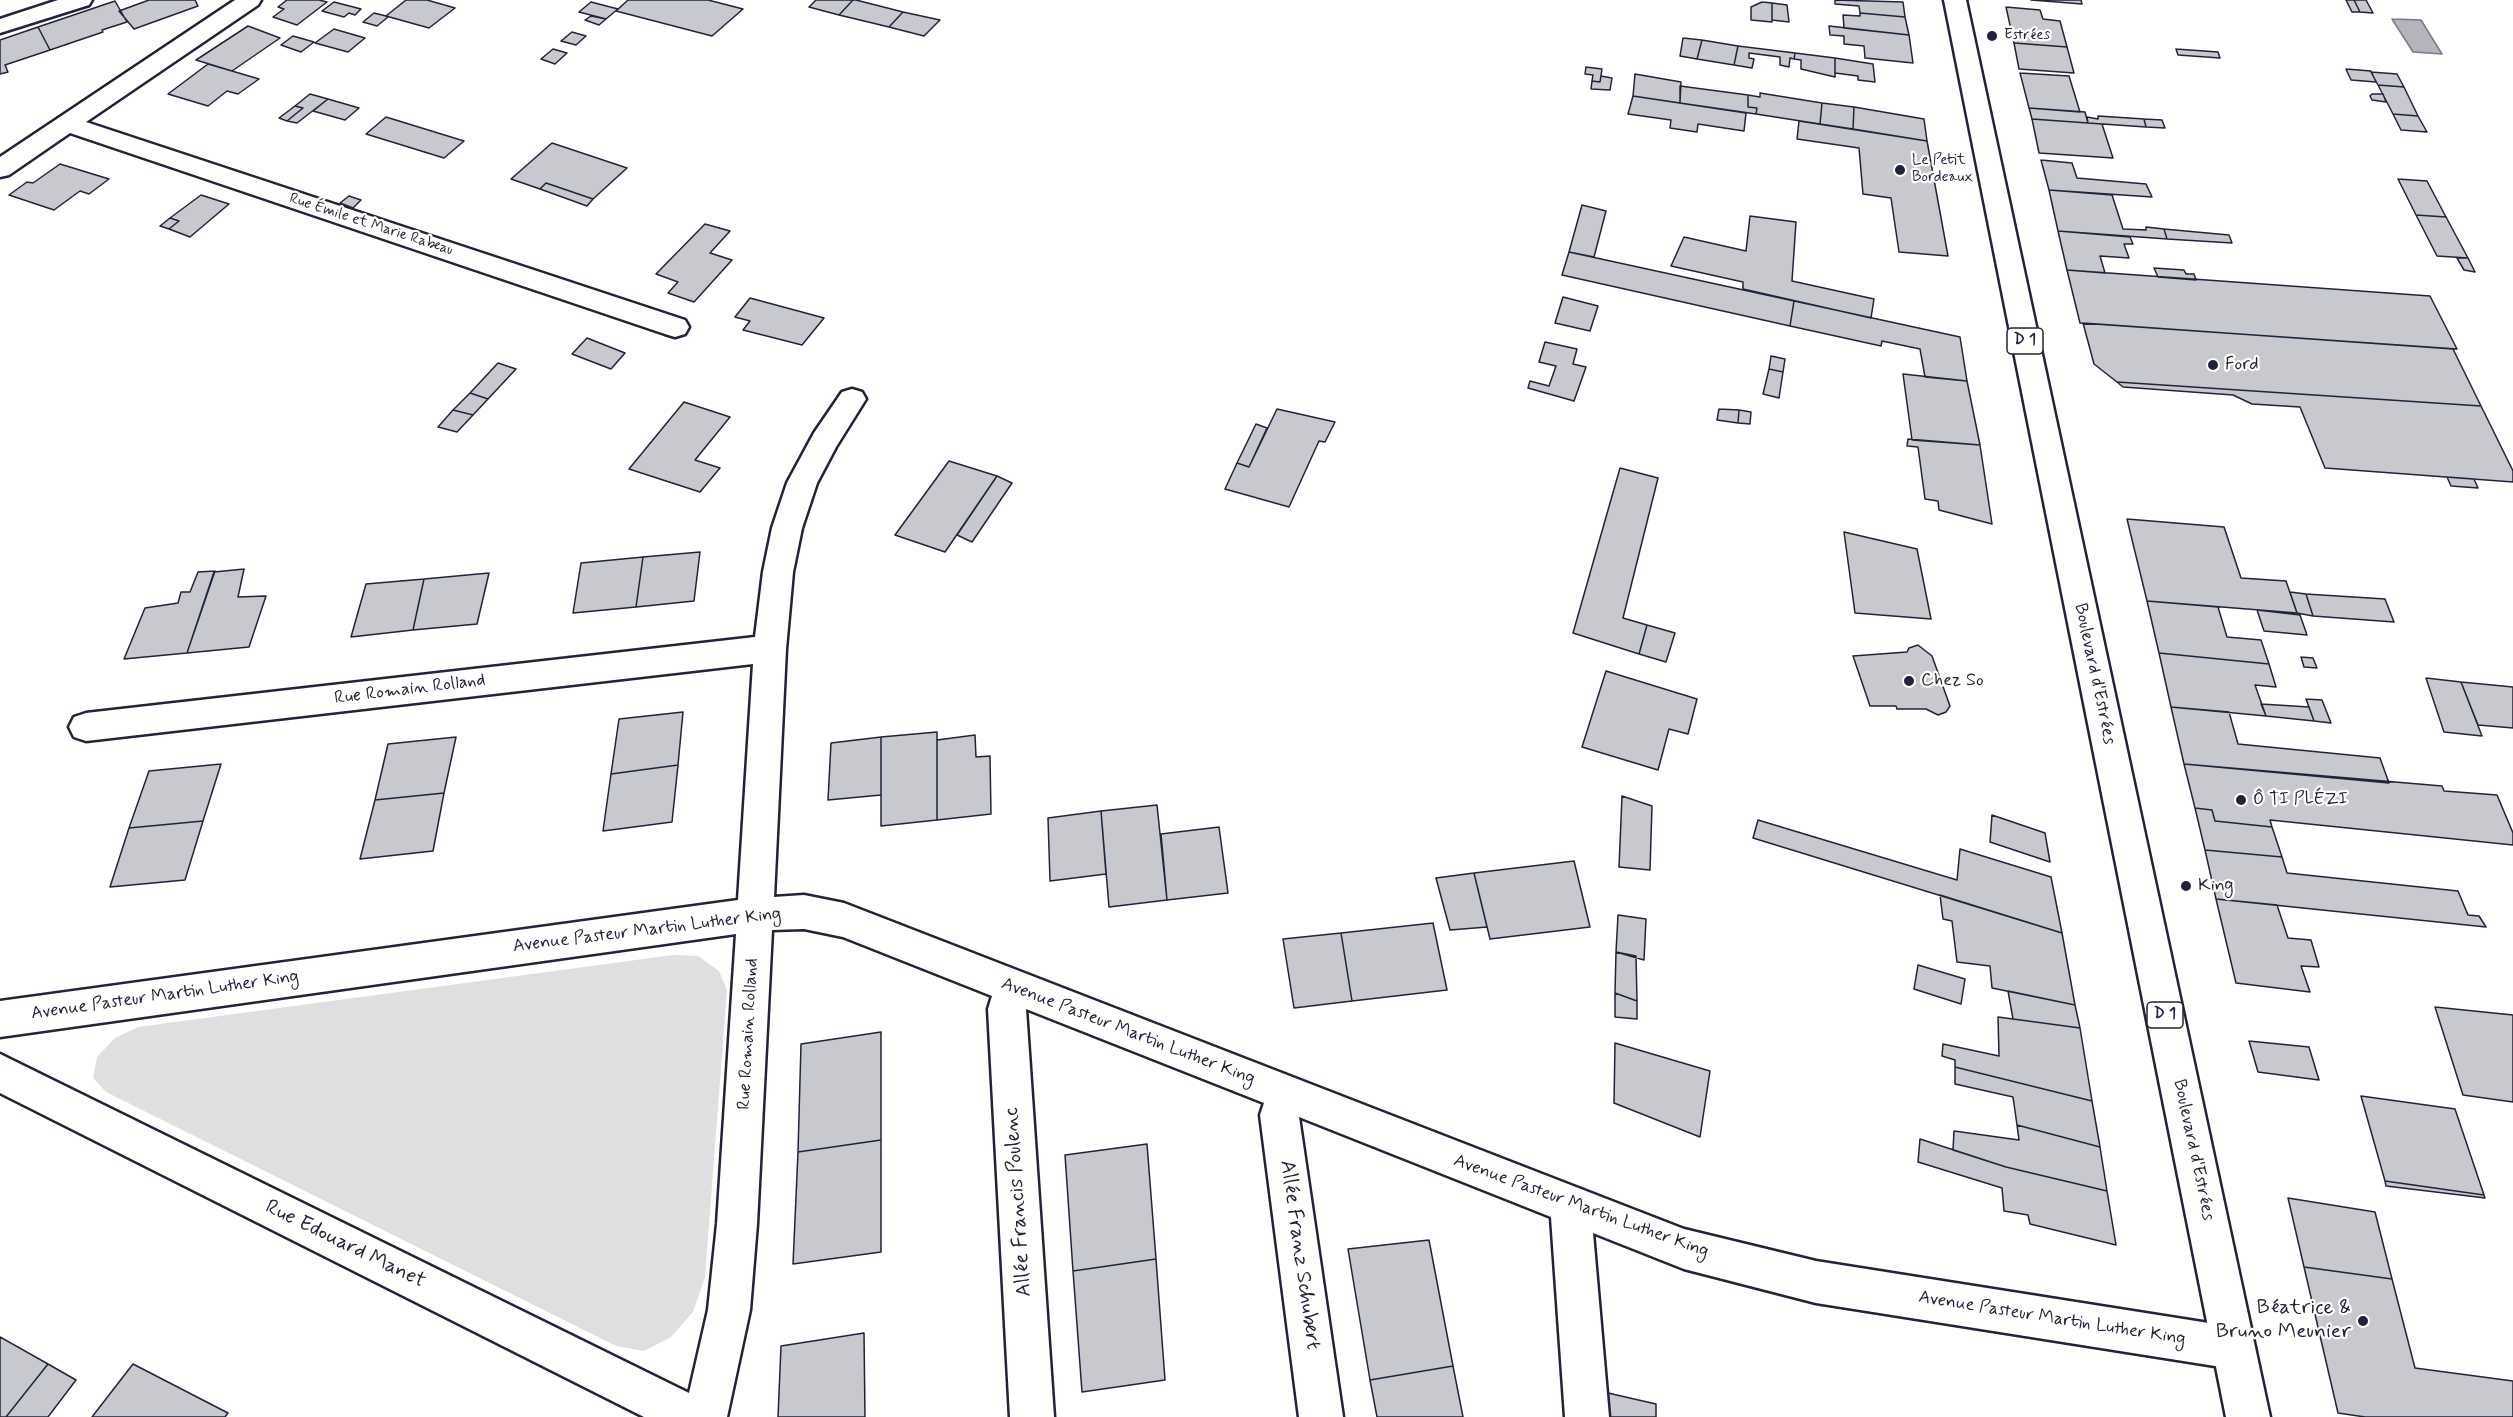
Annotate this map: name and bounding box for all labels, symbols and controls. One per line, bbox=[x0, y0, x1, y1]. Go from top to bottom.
place label: Estrées bbox=[2004, 27, 2050, 45]
marker: Estrées bbox=[1985, 29, 1999, 43]
place label: Le Petit Bordeaux bbox=[1912, 152, 1973, 187]
marker: Le Petit Bordeaux bbox=[1893, 163, 1907, 177]
street label: Rue Émile et Marie Rabeau bbox=[287, 190, 455, 260]
road number: D 1 bbox=[2007, 328, 2043, 354]
place label: Ford bbox=[2225, 354, 2259, 376]
marker: Ford bbox=[2206, 358, 2220, 372]
street label: Boulevard d'Estrées bbox=[2068, 601, 2120, 747]
street label: Rue Romain Rolland bbox=[333, 670, 487, 710]
place label: Chez So bbox=[1921, 670, 1984, 692]
marker: Chez So bbox=[1902, 674, 1916, 688]
place label: Ô TI PLÉZI bbox=[2253, 789, 2348, 811]
marker: Ô TI PLÉZI bbox=[2234, 793, 2248, 807]
place label: King bbox=[2198, 875, 2234, 897]
marker: King bbox=[2179, 879, 2193, 893]
street label: Avenue Pasteur Martin Luther King bbox=[512, 904, 782, 958]
street label: Rue Romain Rolland bbox=[734, 958, 764, 1110]
street label: Avenue Pasteur Martin Luther King bbox=[30, 967, 300, 1025]
street label: Avenue Pasteur Martin Luther King bbox=[998, 974, 1258, 1090]
road number: D 1 bbox=[2147, 1002, 2183, 1028]
street label: Boulevard d'Estrées bbox=[2167, 1077, 2219, 1223]
street label: Allée Francis Poulenc bbox=[1000, 1106, 1038, 1298]
street label: Avenue Pasteur Martin Luther King bbox=[1450, 1151, 1712, 1263]
street label: Allée Franz Schubert bbox=[1273, 1159, 1325, 1351]
street label: Rue Edouard Manet bbox=[261, 1195, 429, 1295]
street label: Avenue Pasteur Martin Luther King bbox=[1917, 1287, 2187, 1351]
place label: Béatrice & Bruno Meunier bbox=[2216, 1296, 2351, 1346]
marker: Béatrice & Bruno Meunier bbox=[2356, 1314, 2370, 1328]

